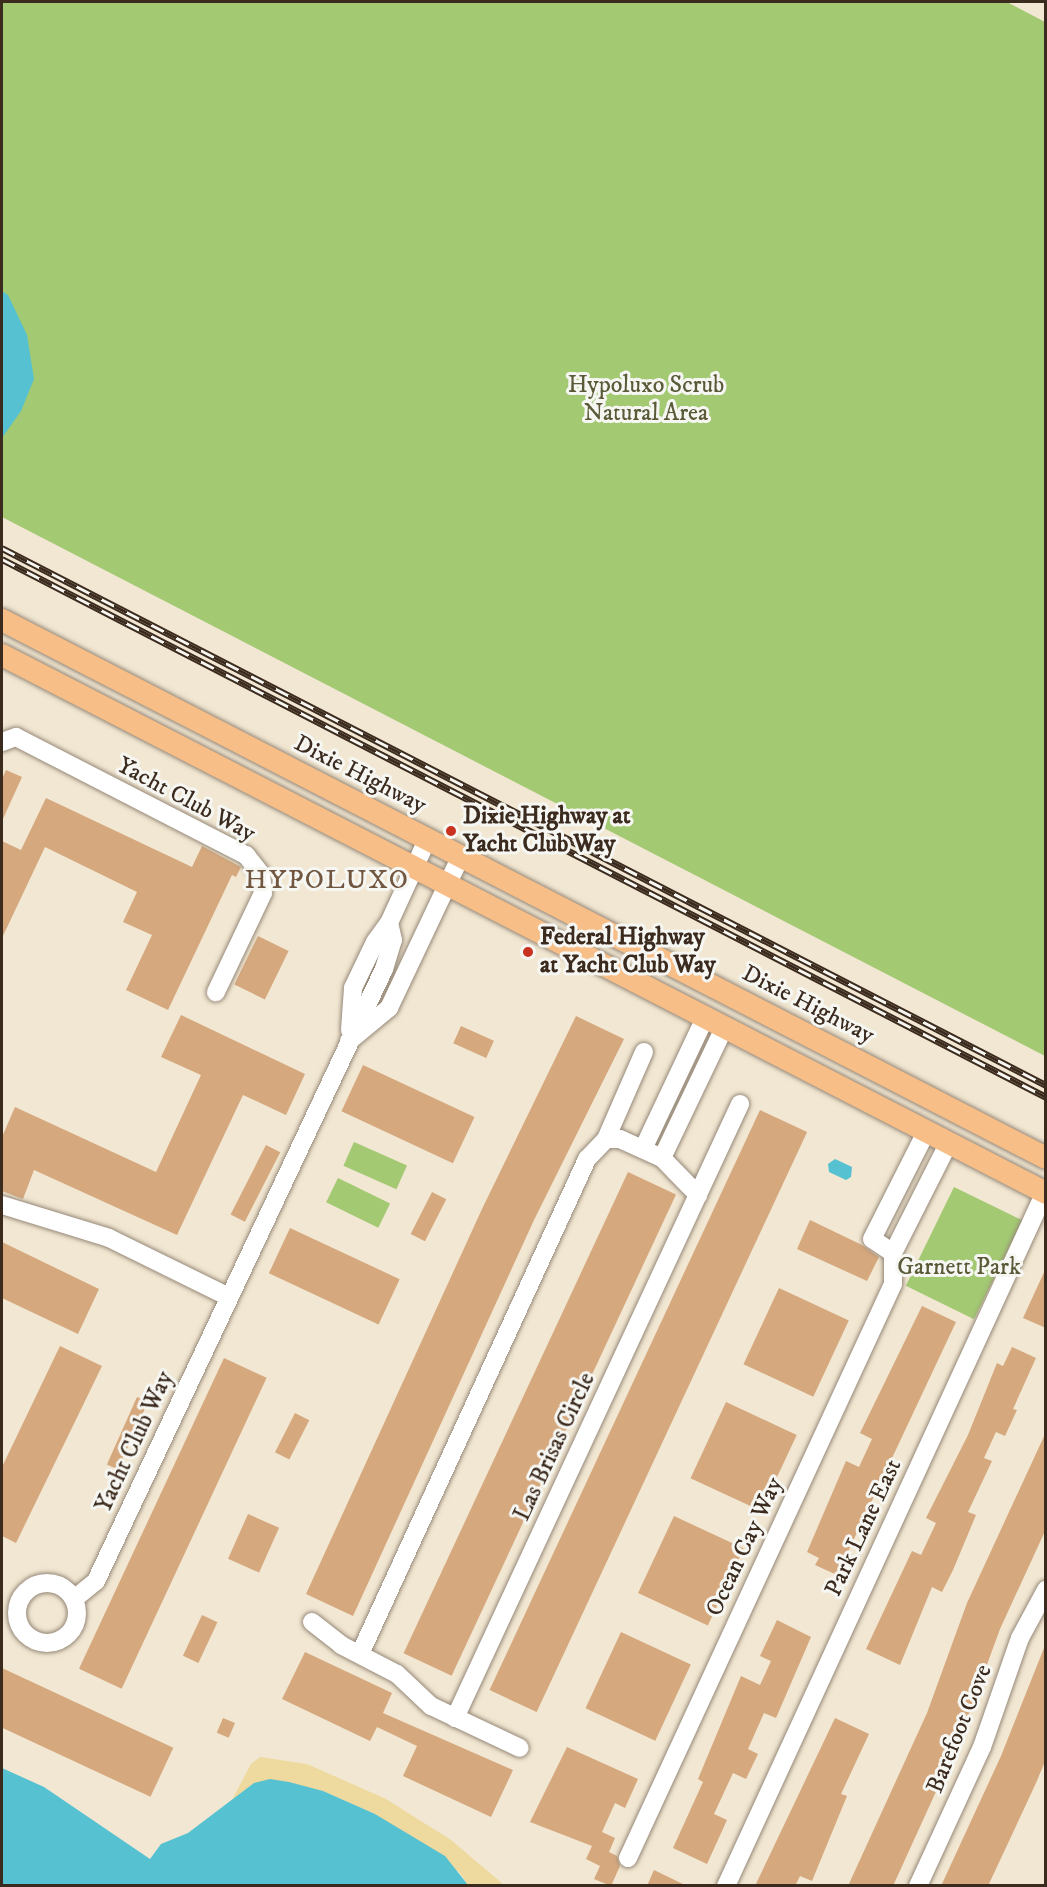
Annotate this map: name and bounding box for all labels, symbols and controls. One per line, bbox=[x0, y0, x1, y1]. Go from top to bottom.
park label: Hypoluxo Scrub Natural Area bbox=[568, 372, 724, 428]
street label: Dixie Highway bbox=[289, 729, 431, 821]
street label: Yacht Club Way bbox=[112, 751, 260, 849]
place label: Dixie Highway at Yacht Club Way bbox=[463, 803, 630, 859]
marker: Dixie Highway at Yacht Club Way bbox=[444, 824, 458, 838]
district label: HYPOLUXO bbox=[245, 865, 409, 897]
place label: Federal Highway at Yacht Club Way bbox=[540, 924, 716, 980]
marker: Federal Highway at Yacht Club Way bbox=[521, 945, 535, 959]
street label: Dixie Highway bbox=[737, 959, 879, 1051]
park label: Garnett Park bbox=[897, 1254, 1021, 1282]
street label: Yacht Club Way bbox=[90, 1367, 180, 1517]
street label: Las Brisas Circle bbox=[508, 1368, 602, 1526]
street label: Park Lane East bbox=[820, 1455, 908, 1601]
street label: Ocean Cay Way bbox=[700, 1473, 790, 1621]
street label: Barefoot Cove bbox=[921, 1661, 999, 1797]

